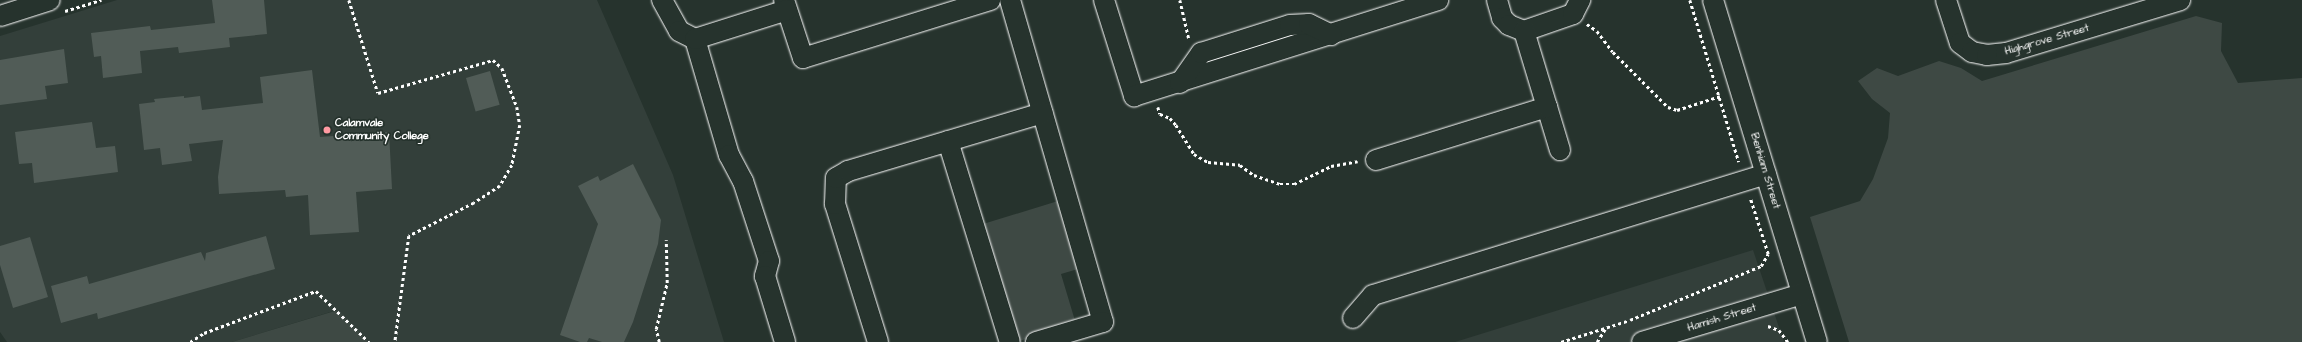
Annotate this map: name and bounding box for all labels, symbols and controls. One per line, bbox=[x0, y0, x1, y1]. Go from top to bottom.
street label: Highgrove Street bbox=[2003, 22, 2091, 58]
place label: Calamvale Community College bbox=[335, 117, 429, 143]
marker: Calamvale Community College bbox=[322, 125, 332, 135]
street label: Benhiam Street bbox=[1747, 131, 1783, 211]
street label: Hamish Street bbox=[1686, 301, 1758, 335]

